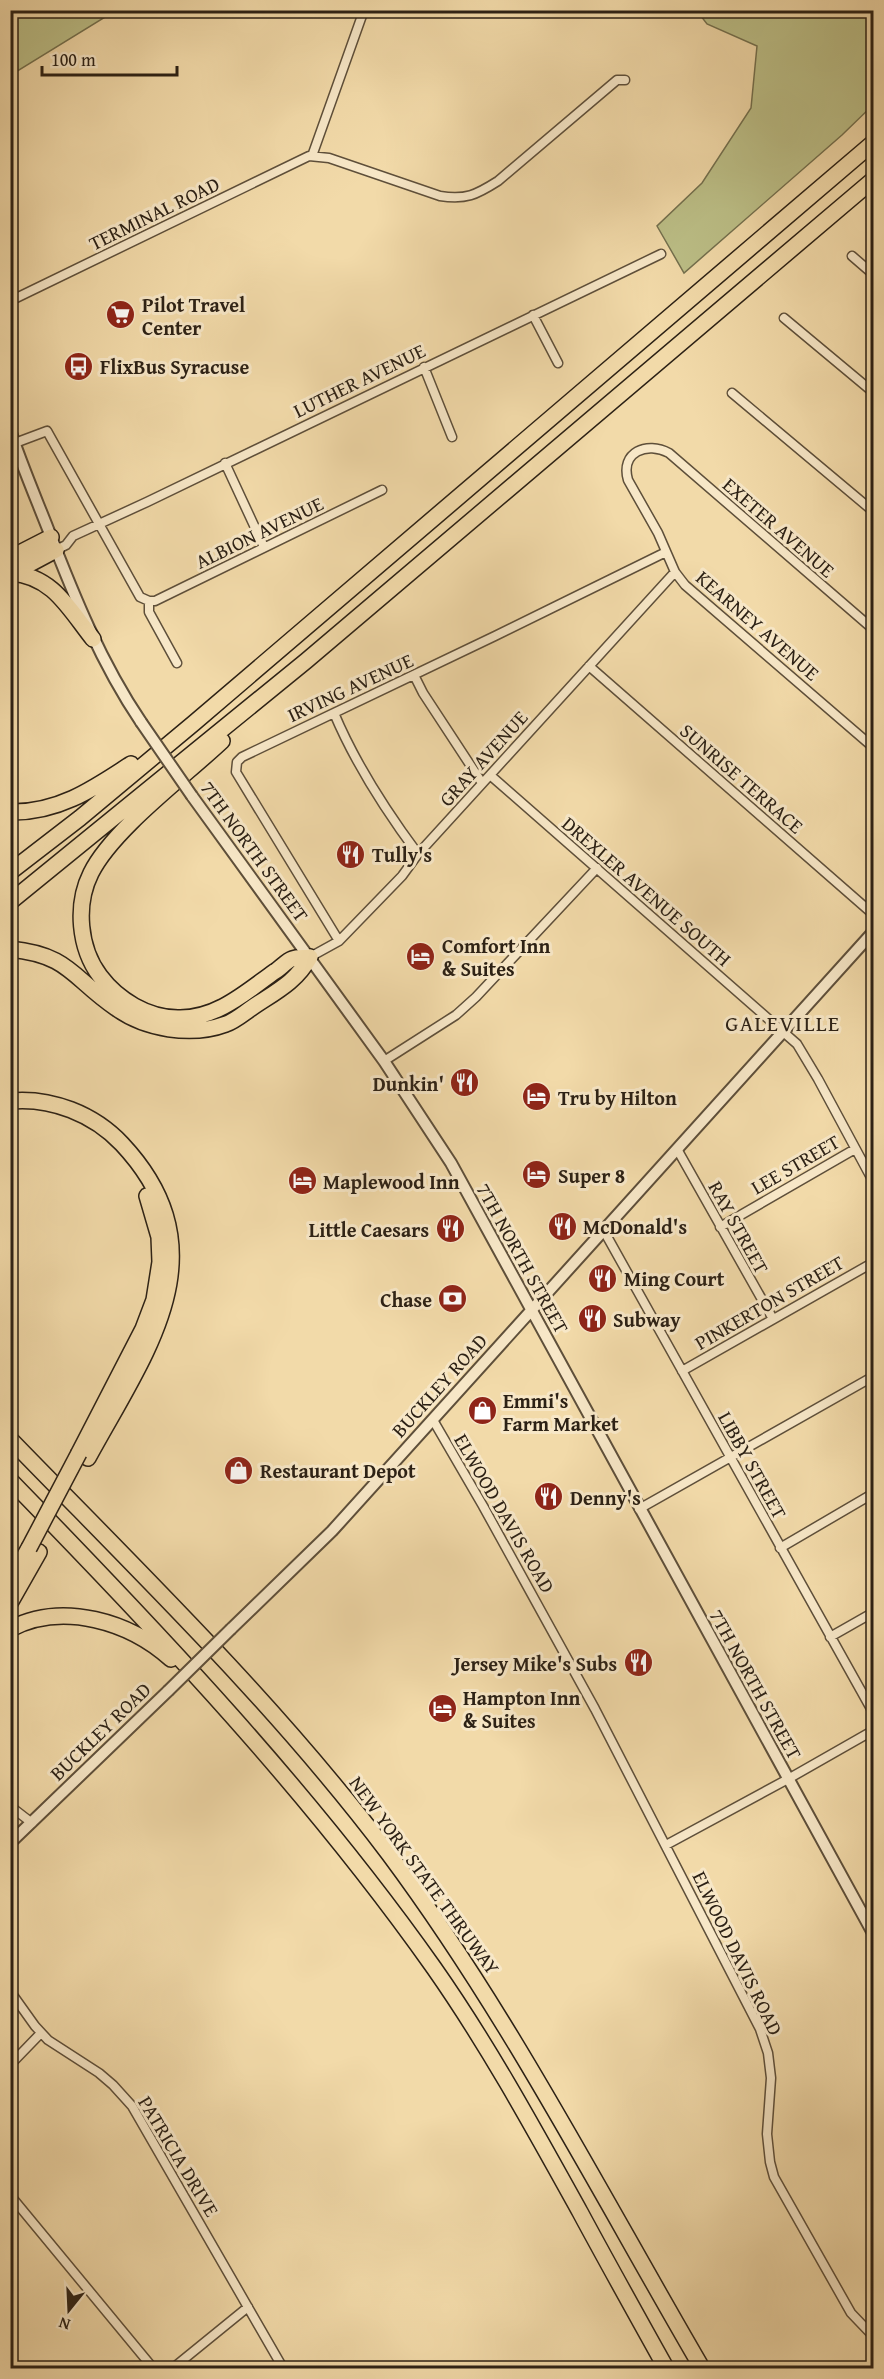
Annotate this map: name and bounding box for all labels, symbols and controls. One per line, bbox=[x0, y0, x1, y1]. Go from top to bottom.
scale bar bbox=[42, 39, 177, 77]
text: 100 m bbox=[51, 46, 96, 73]
street label: TERMINAL ROAD bbox=[84, 169, 224, 257]
place label: Pilot Travel Center bbox=[142, 290, 245, 342]
supermarket icon: Pilot Travel Center bbox=[105, 299, 137, 331]
street label: LUTHER AVENUE bbox=[288, 335, 430, 425]
bus stop icon: FlixBus Syracuse bbox=[63, 350, 95, 382]
place label: FlixBus Syracuse bbox=[100, 352, 249, 381]
street label: EXETER AVENUE bbox=[717, 470, 841, 584]
street label: ALBION AVENUE bbox=[190, 488, 328, 576]
street label: KEARNEY AVENUE bbox=[690, 563, 826, 687]
street label: IRVING AVENUE bbox=[282, 645, 418, 729]
street label: GRAY AVENUE bbox=[432, 704, 534, 812]
street label: SUNRISE TERRACE bbox=[674, 716, 810, 840]
street label: 7TH NORTH STREET bbox=[194, 775, 316, 927]
street label: DREXLER AVENUE SOUTH bbox=[556, 809, 738, 973]
restaurant icon: Tully's bbox=[335, 838, 367, 870]
place label: Tully's bbox=[372, 840, 432, 869]
place label: Comfort Inn & Suites bbox=[442, 931, 550, 983]
hotel icon: Comfort Inn & Suites bbox=[405, 940, 437, 972]
district label: GALEVILLE bbox=[725, 1007, 841, 1039]
restaurant icon: Dunkin' bbox=[449, 1067, 481, 1099]
place label: Dunkin' bbox=[373, 1069, 444, 1098]
hotel icon: Tru by Hilton bbox=[521, 1081, 553, 1113]
place label: Tru by Hilton bbox=[558, 1083, 677, 1112]
street label: LEE STREET bbox=[745, 1127, 845, 1201]
hotel icon: Super 8 bbox=[521, 1159, 553, 1191]
place label: Super 8 bbox=[558, 1161, 625, 1190]
hotel icon: Maplewood Inn bbox=[286, 1165, 318, 1197]
place label: Maplewood Inn bbox=[323, 1167, 460, 1196]
street label: RAY STREET bbox=[702, 1175, 776, 1279]
street label: 7TH NORTH STREET bbox=[470, 1178, 576, 1338]
restaurant icon: McDonald's bbox=[546, 1210, 578, 1242]
place label: McDonald's bbox=[583, 1212, 687, 1241]
restaurant icon: Little Caesars bbox=[434, 1213, 466, 1245]
place label: Little Caesars bbox=[309, 1215, 429, 1244]
street label: PINKERTON STREET bbox=[689, 1247, 849, 1357]
restaurant icon: Ming Court bbox=[587, 1262, 619, 1294]
place label: Ming Court bbox=[624, 1264, 725, 1293]
bank icon: Chase bbox=[437, 1283, 469, 1315]
place label: Chase bbox=[380, 1285, 432, 1314]
restaurant icon: Subway bbox=[576, 1303, 608, 1335]
place label: Subway bbox=[613, 1305, 681, 1334]
street label: BUCKLEY ROAD bbox=[384, 1327, 494, 1443]
place label: Emmi's Farm Market bbox=[503, 1386, 619, 1438]
shop icon: Emmi's Farm Market bbox=[466, 1395, 498, 1427]
street label: LIBBY STREET bbox=[711, 1406, 795, 1524]
street label: ELWOOD DAVIS ROAD bbox=[448, 1428, 562, 1598]
shop icon: Restaurant Depot bbox=[223, 1454, 255, 1486]
place label: Restaurant Depot bbox=[260, 1456, 416, 1485]
restaurant icon: Denny's bbox=[533, 1481, 565, 1513]
place label: Denny's bbox=[570, 1483, 641, 1512]
street label: 7TH NORTH STREET bbox=[703, 1604, 809, 1764]
restaurant icon: Jersey Mike's Subs bbox=[622, 1647, 654, 1679]
place label: Jersey Mike's Subs bbox=[451, 1649, 617, 1678]
street label: BUCKLEY ROAD bbox=[43, 1675, 157, 1787]
place label: Hampton Inn & Suites bbox=[463, 1683, 581, 1735]
hotel icon: Hampton Inn & Suites bbox=[426, 1693, 458, 1725]
street label: NEW YORK STATE THRUWAY bbox=[343, 1770, 507, 1980]
street label: ELWOOD DAVIS ROAD bbox=[686, 1866, 790, 2040]
street label: PATRICIA DRIVE bbox=[132, 2090, 226, 2222]
north arrow bbox=[39, 2280, 99, 2340]
text: N bbox=[55, 2311, 73, 2337]

